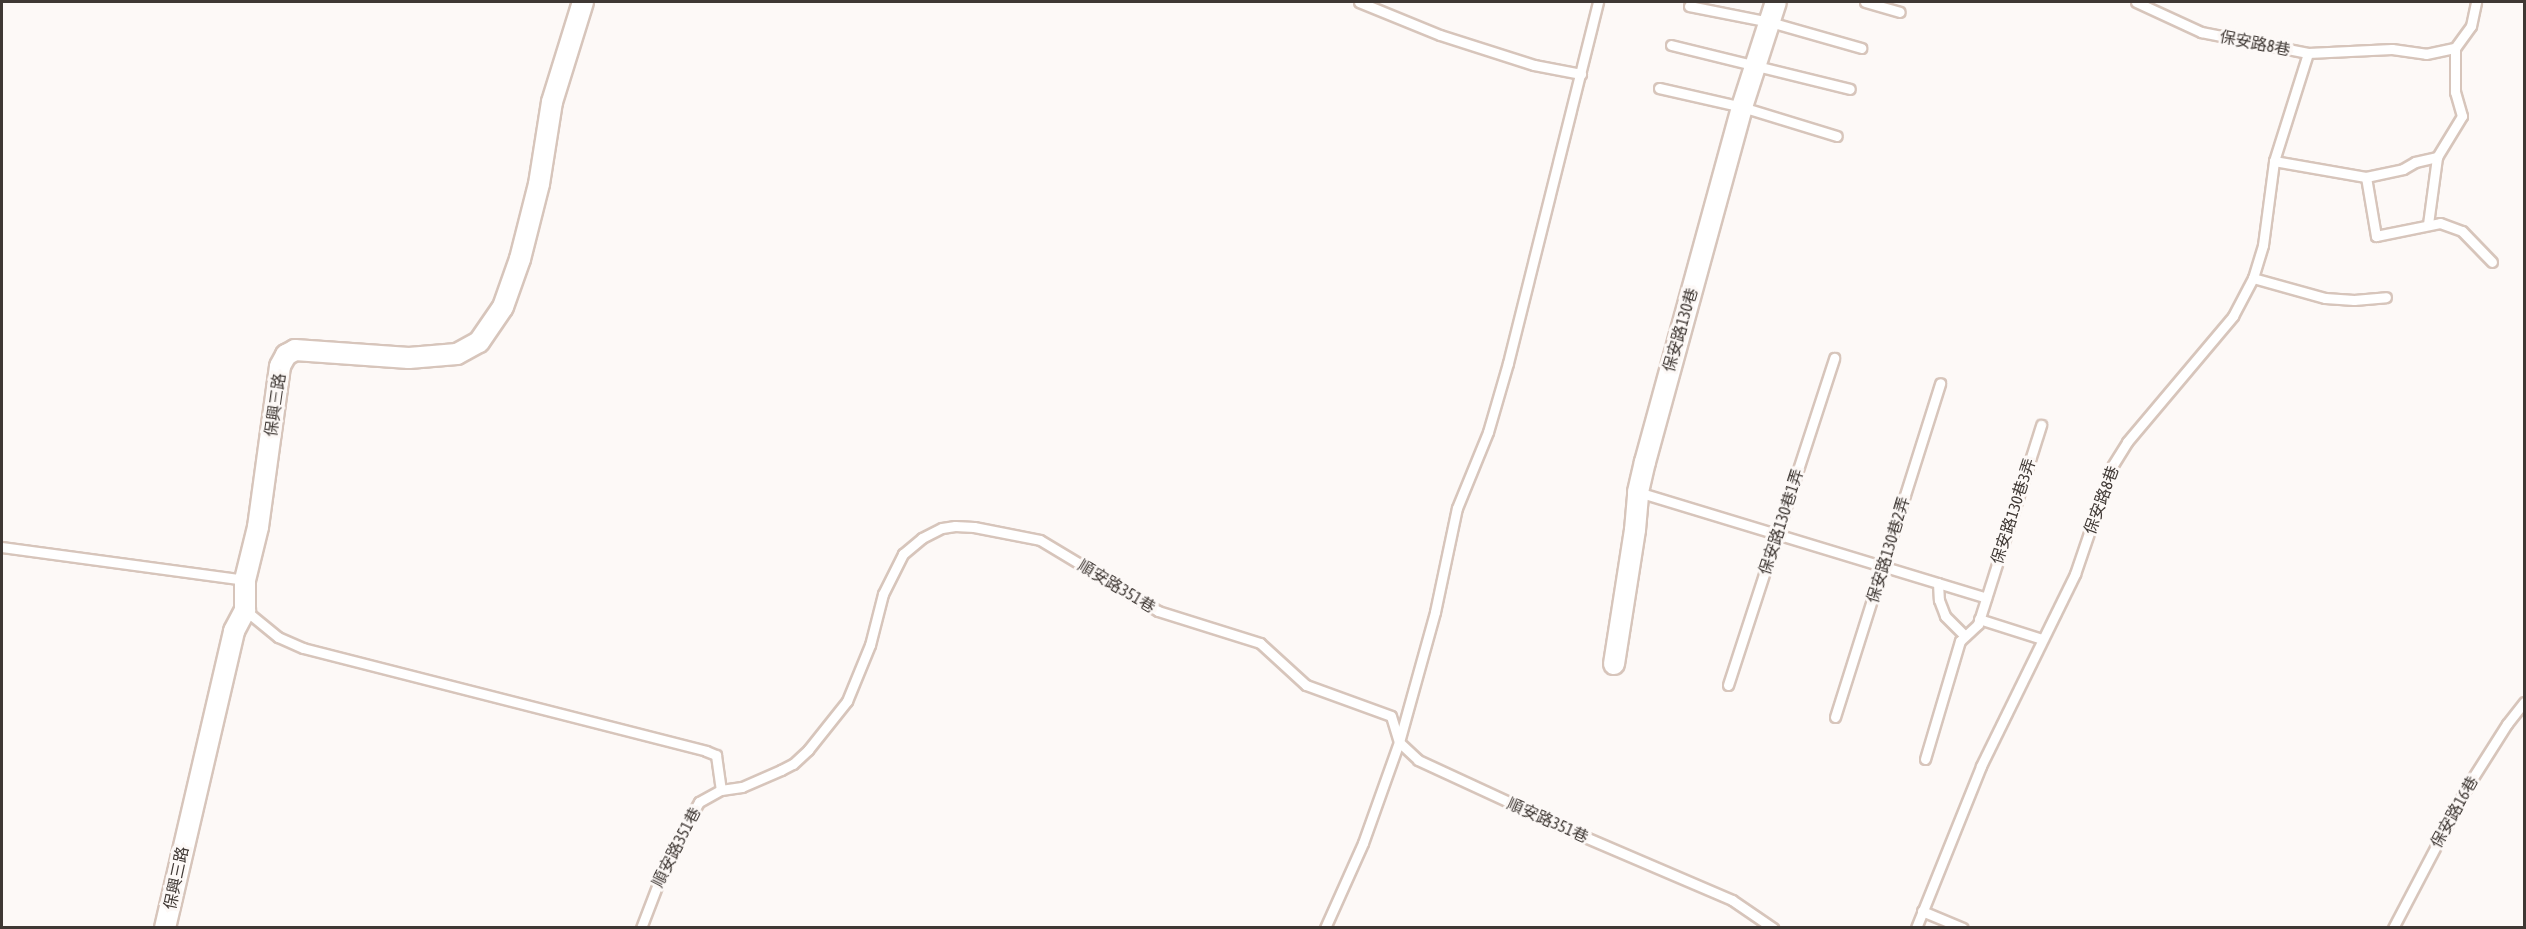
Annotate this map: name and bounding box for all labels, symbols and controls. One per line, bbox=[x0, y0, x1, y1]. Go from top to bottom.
street label: 保安路8巷 bbox=[2218, 27, 2292, 59]
street label: 保安路130巷 bbox=[1659, 286, 1701, 374]
street label: 保興三路 bbox=[261, 372, 289, 438]
street label: 保安路130巷3弄 bbox=[1987, 456, 2039, 566]
street label: 保安路8巷 bbox=[2080, 463, 2122, 537]
street label: 保安路130巷1弄 bbox=[1755, 467, 1807, 577]
street label: 保安路130巷2弄 bbox=[1863, 495, 1913, 605]
street label: 順安路351巷 bbox=[1075, 555, 1159, 617]
street label: 保安路16巷 bbox=[2426, 773, 2482, 851]
street label: 順安路351巷 bbox=[1505, 794, 1591, 846]
street label: 順安路351巷 bbox=[648, 804, 704, 890]
street label: 保興三路 bbox=[160, 845, 192, 911]

